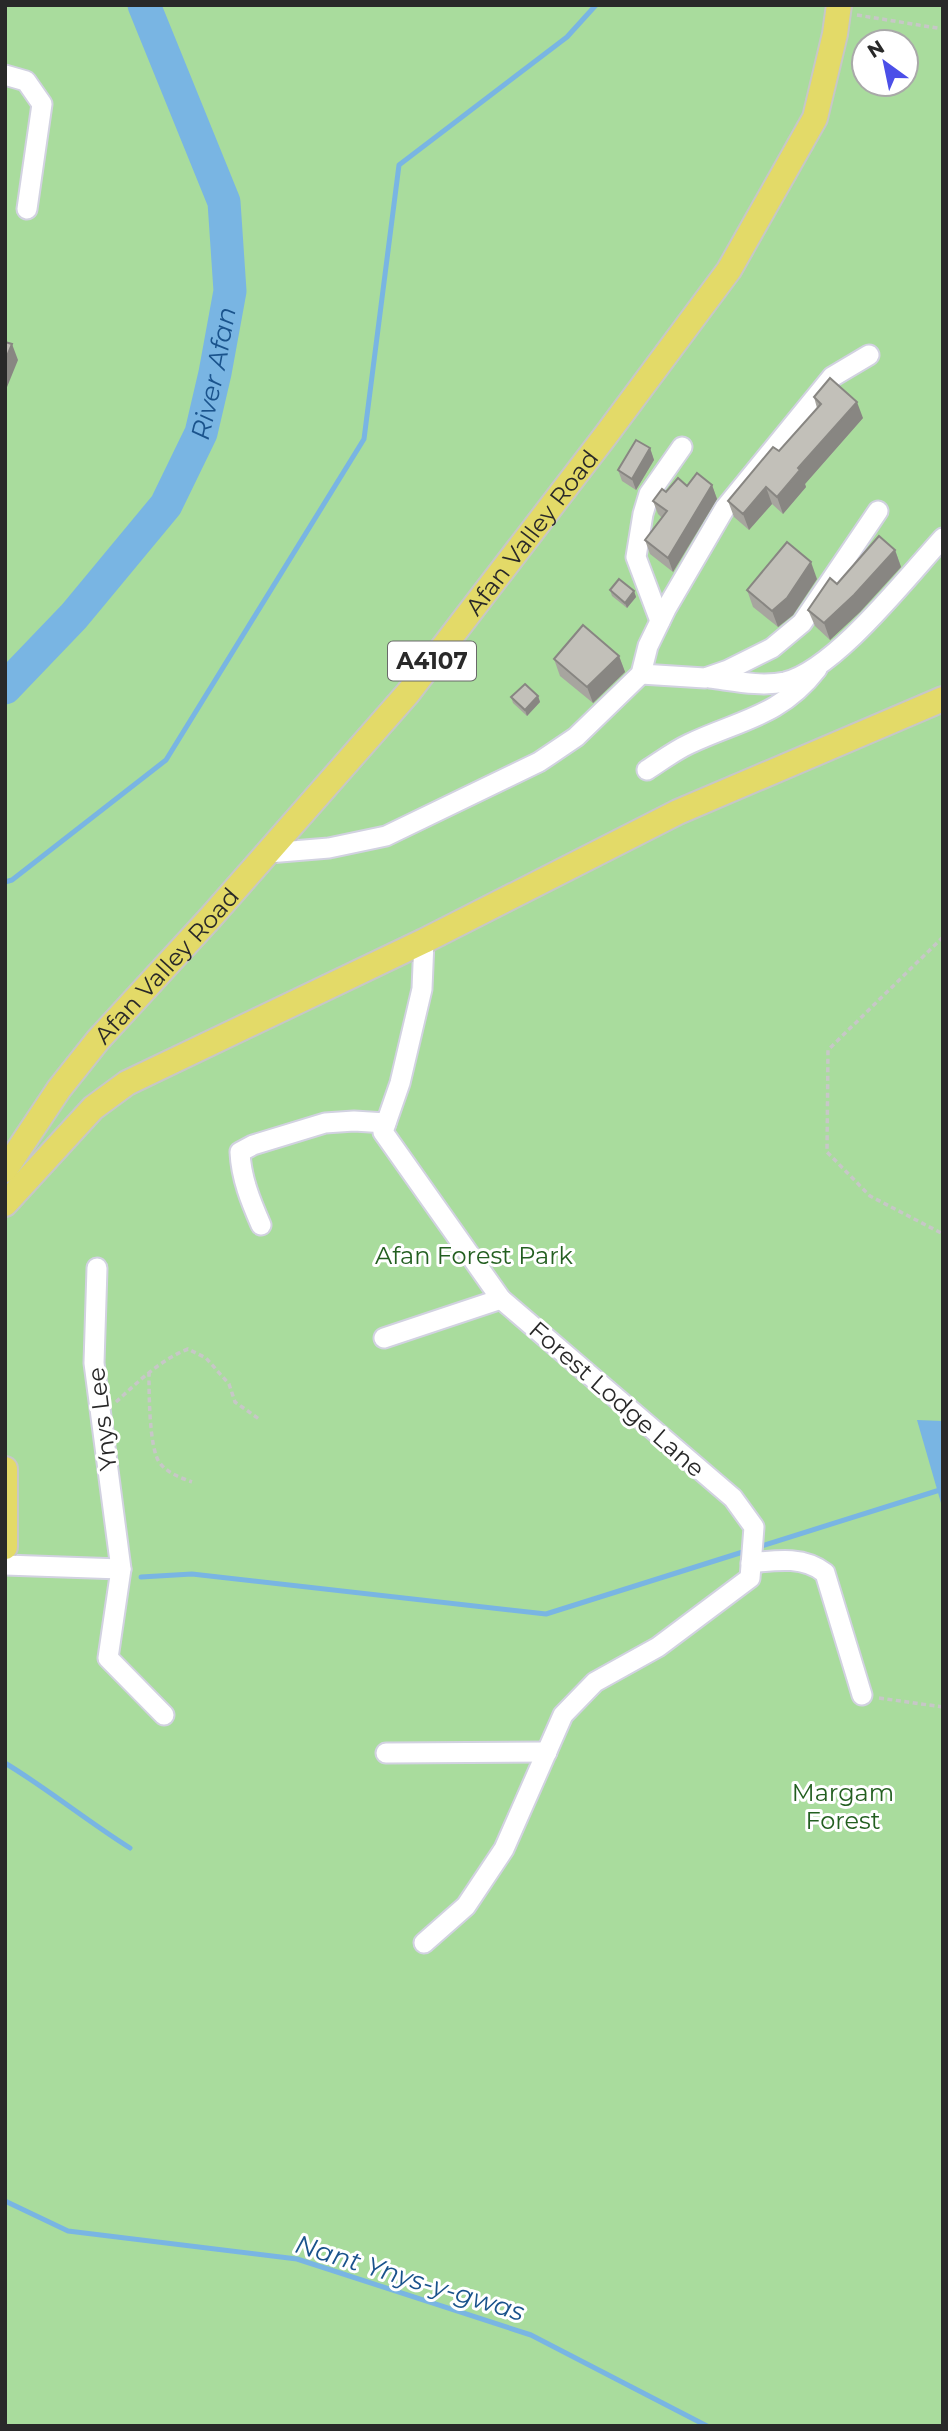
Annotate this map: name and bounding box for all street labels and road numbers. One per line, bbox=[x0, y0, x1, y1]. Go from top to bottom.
street label: Afan Valley Road bbox=[459, 444, 604, 621]
road number: A4107 bbox=[388, 642, 476, 680]
street label: Afan Valley Road bbox=[88, 882, 245, 1049]
street label: Forest Lodge Lane bbox=[523, 1315, 711, 1483]
street label: Ynys Lee bbox=[81, 1366, 123, 1472]

